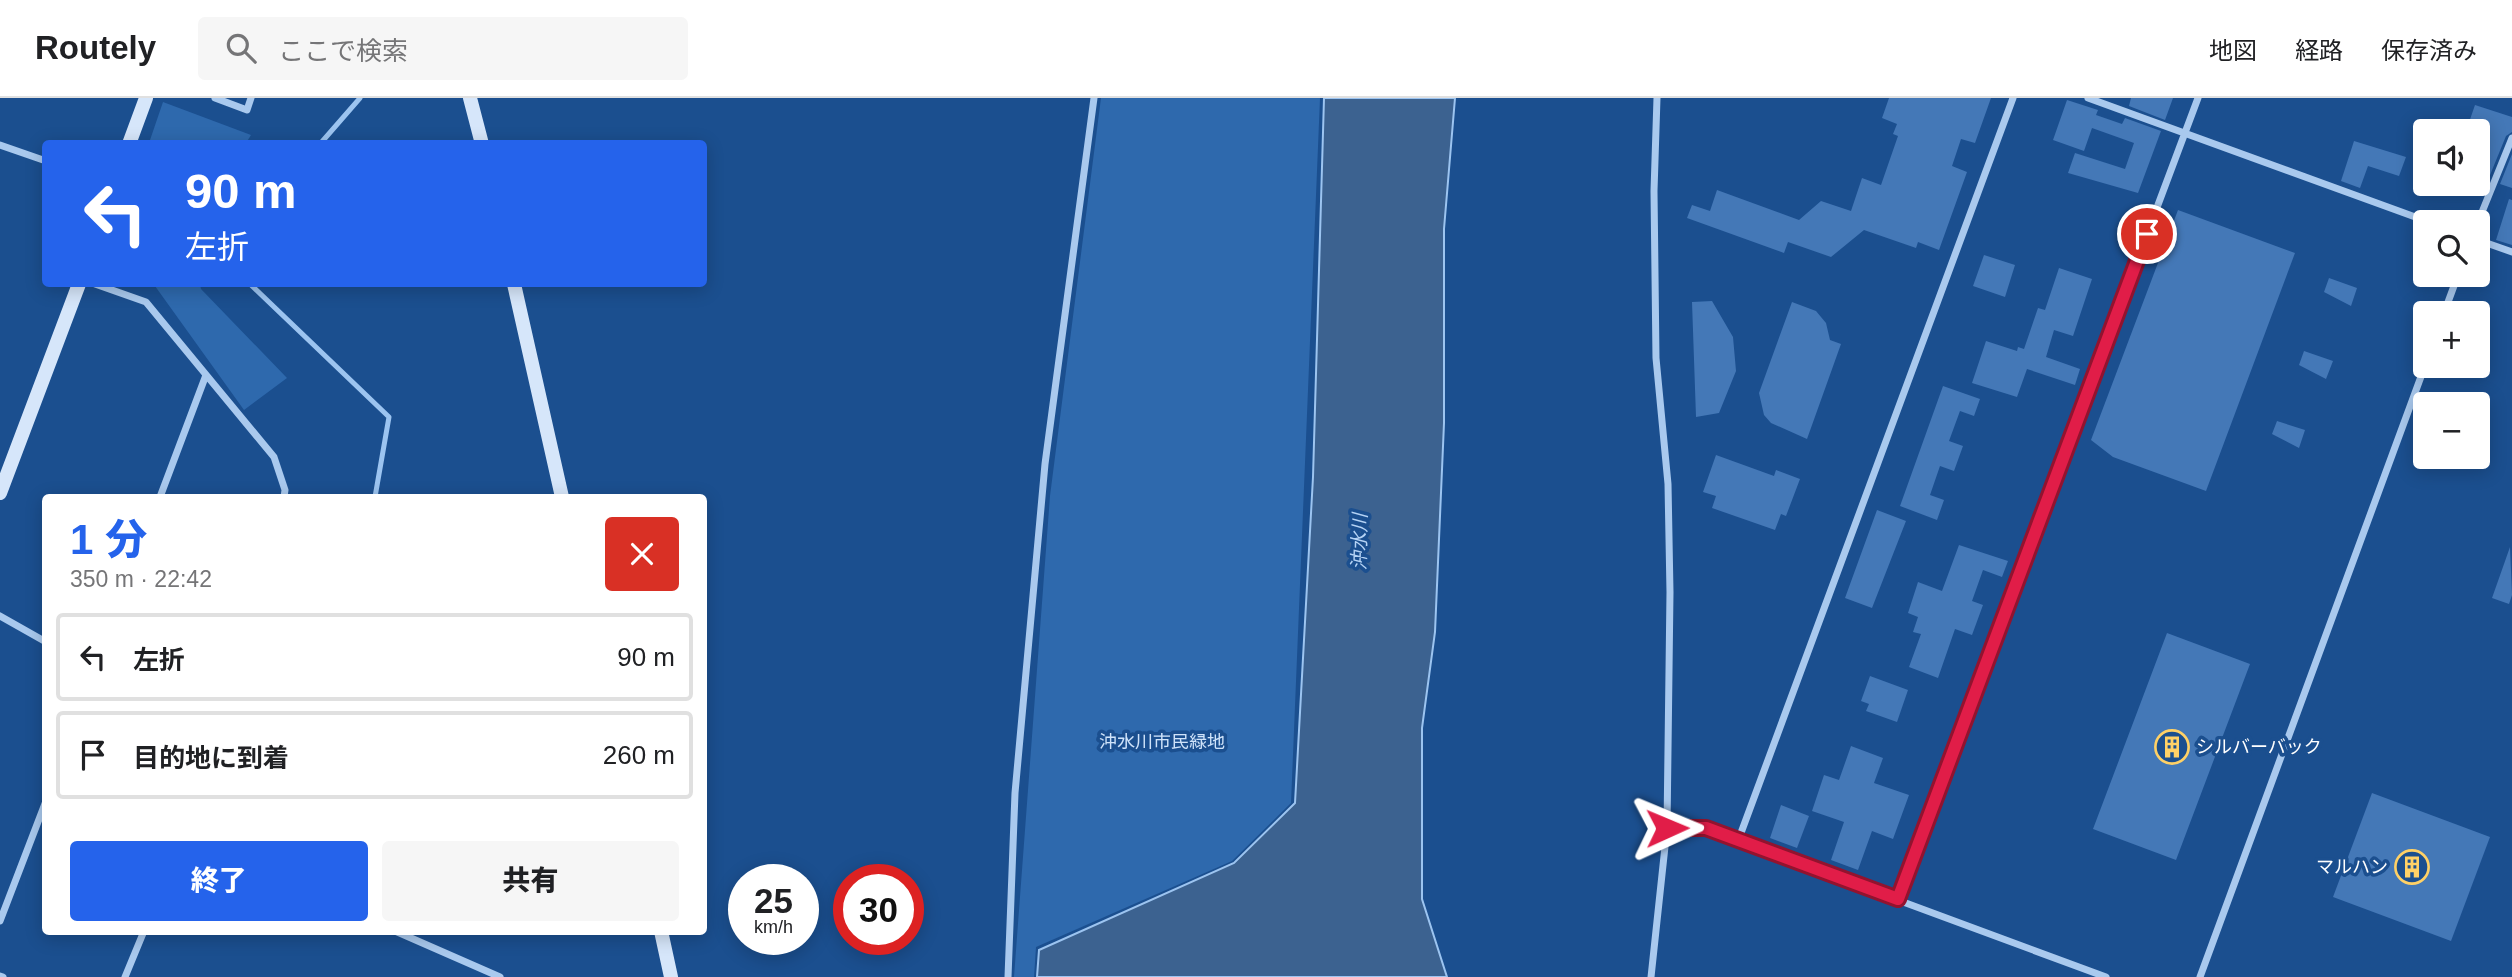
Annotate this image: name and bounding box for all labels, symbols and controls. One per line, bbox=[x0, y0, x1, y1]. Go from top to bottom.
search box bbox=[198, 17, 688, 80]
text: Routely bbox=[35, 29, 156, 66]
icon: search bbox=[222, 29, 260, 67]
text: ここで検索 bbox=[278, 36, 408, 66]
text: 地図 bbox=[2209, 37, 2257, 64]
text: 経路 bbox=[2295, 37, 2343, 64]
text: 保存済み bbox=[2381, 37, 2477, 64]
map controls bbox=[2413, 119, 2490, 469]
button: sound bbox=[2413, 119, 2490, 196]
text: 90 m bbox=[185, 164, 297, 218]
icon: left bbox=[70, 168, 161, 259]
pin bbox=[2117, 204, 2177, 264]
button: search bbox=[2413, 210, 2490, 287]
icon: arrive bbox=[2128, 215, 2166, 253]
text: 左折 bbox=[185, 229, 249, 265]
button: + bbox=[2413, 301, 2490, 378]
button: − bbox=[2413, 392, 2490, 469]
water label: 沖水川 bbox=[1349, 511, 1371, 571]
text: 1 分 bbox=[70, 516, 147, 563]
button: close bbox=[605, 517, 679, 591]
text: 350 m · 22:42 bbox=[70, 566, 212, 592]
icon: left bbox=[74, 638, 112, 676]
text: 90 m bbox=[617, 642, 675, 672]
text: 左折 bbox=[133, 645, 185, 675]
building icon: シルバーバック bbox=[2153, 728, 2191, 766]
park label: 沖水川市民緑地 bbox=[1099, 732, 1225, 752]
icon: arrive bbox=[74, 736, 112, 774]
place label: シルバーバック bbox=[2196, 737, 2322, 757]
text: 260 m bbox=[603, 740, 675, 770]
text: 目的地に到着 bbox=[133, 743, 289, 773]
position arrow bbox=[1630, 791, 1704, 865]
button: 終了 bbox=[70, 841, 368, 921]
button: 共有 bbox=[382, 841, 679, 921]
building icon: マルハン bbox=[2393, 848, 2431, 886]
place label: マルハン bbox=[2316, 857, 2388, 877]
speed limit sign: 30 bbox=[833, 864, 924, 955]
text: 25 bbox=[754, 881, 793, 920]
text: km/h bbox=[754, 917, 793, 937]

